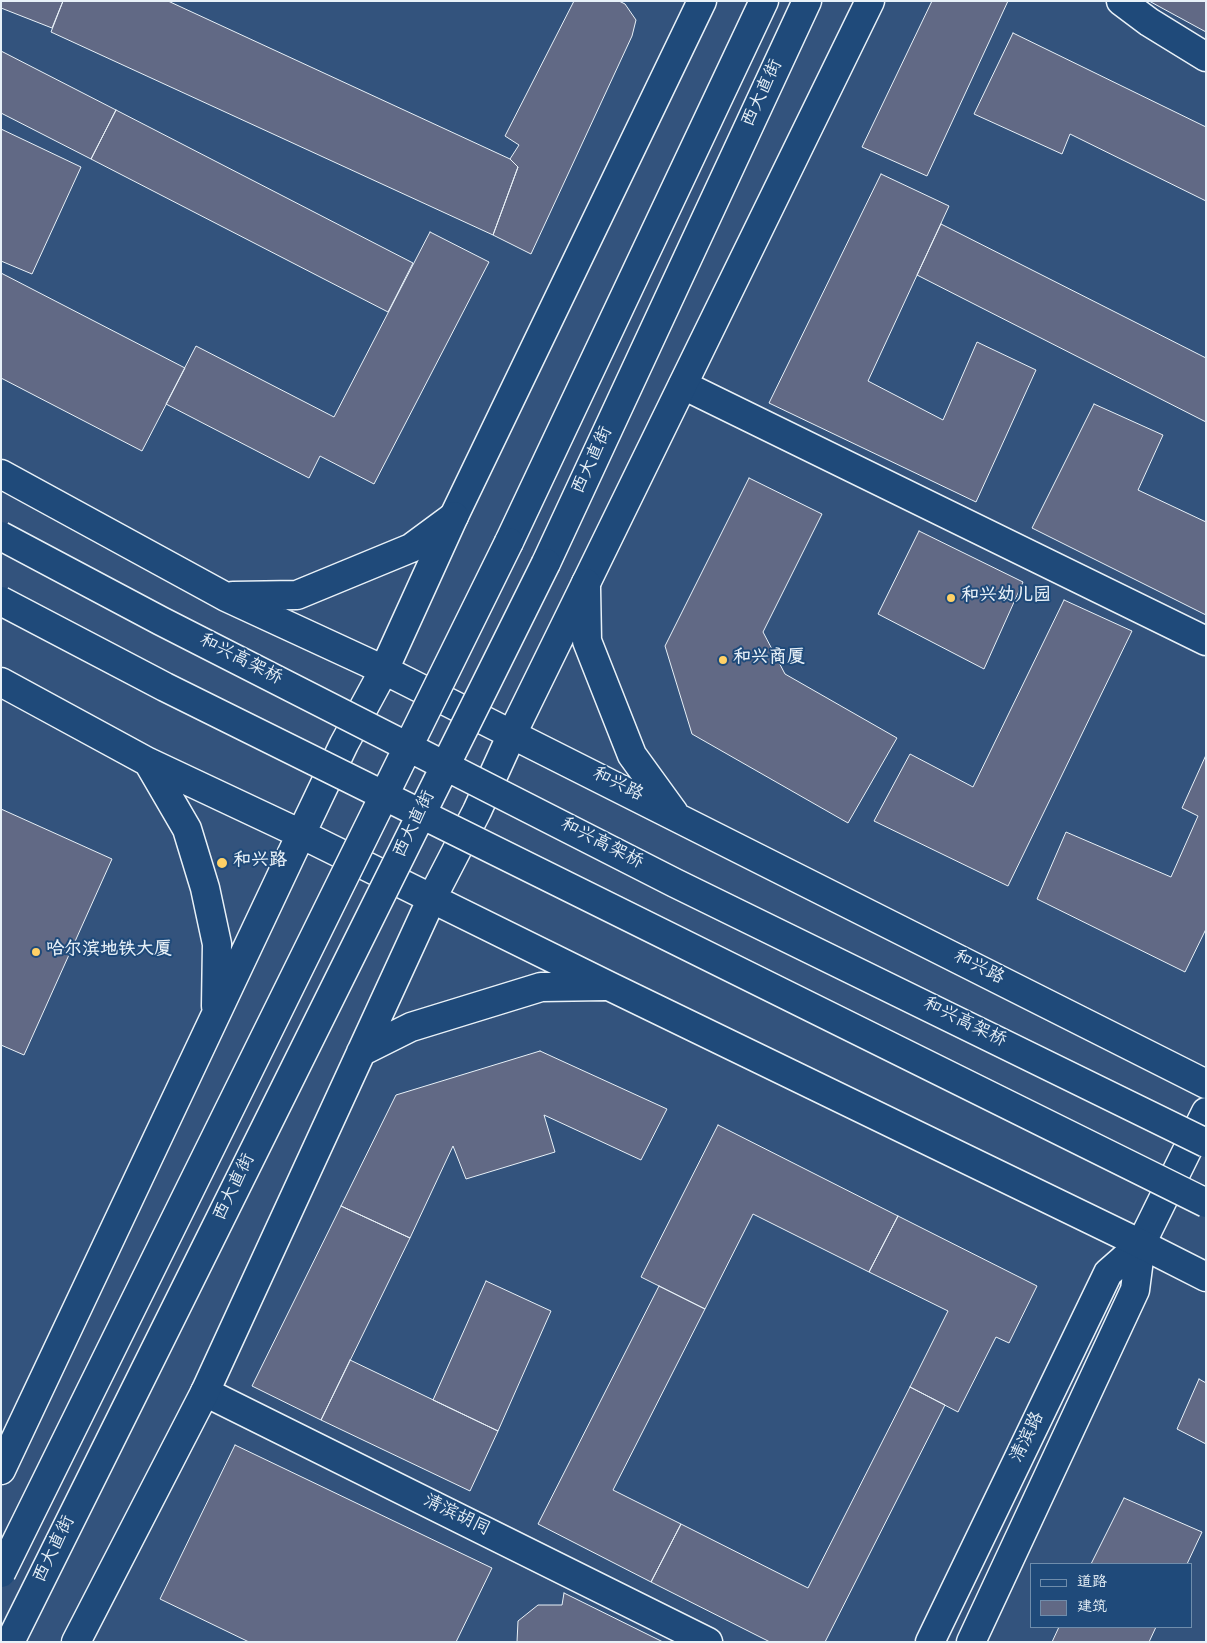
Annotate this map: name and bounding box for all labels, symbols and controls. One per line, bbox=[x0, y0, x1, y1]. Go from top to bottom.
street label: 西大直街 bbox=[739, 57, 789, 131]
street label: 西大直街 bbox=[569, 424, 619, 498]
place label: 和兴幼儿园 bbox=[961, 587, 1051, 609]
marker: 和兴幼儿园 bbox=[945, 592, 957, 604]
street label: 和兴高架桥 bbox=[195, 631, 285, 691]
place label: 和兴商厦 bbox=[733, 649, 805, 671]
marker: 和兴商厦 bbox=[717, 654, 729, 666]
street label: 和兴路 bbox=[588, 764, 646, 808]
street label: 西大直街 bbox=[391, 788, 441, 862]
street label: 和兴高架桥 bbox=[556, 815, 646, 875]
place label: 和兴路 bbox=[233, 852, 287, 874]
marker: 和兴路 bbox=[215, 856, 229, 870]
place label: 哈尔滨地铁大厦 bbox=[46, 941, 172, 963]
marker: 哈尔滨地铁大厦 bbox=[30, 946, 42, 958]
street label: 和兴路 bbox=[949, 947, 1007, 991]
street label: 和兴高架桥 bbox=[919, 995, 1009, 1053]
street label: 西大直街 bbox=[211, 1151, 261, 1225]
street label: 清滨路 bbox=[1007, 1409, 1051, 1467]
street label: 清滨胡同 bbox=[419, 1492, 493, 1542]
street label: 西大直街 bbox=[31, 1513, 81, 1587]
legend bbox=[1030, 1563, 1192, 1628]
text: 道路 bbox=[1077, 1572, 1107, 1594]
text: 建筑 bbox=[1077, 1597, 1107, 1619]

